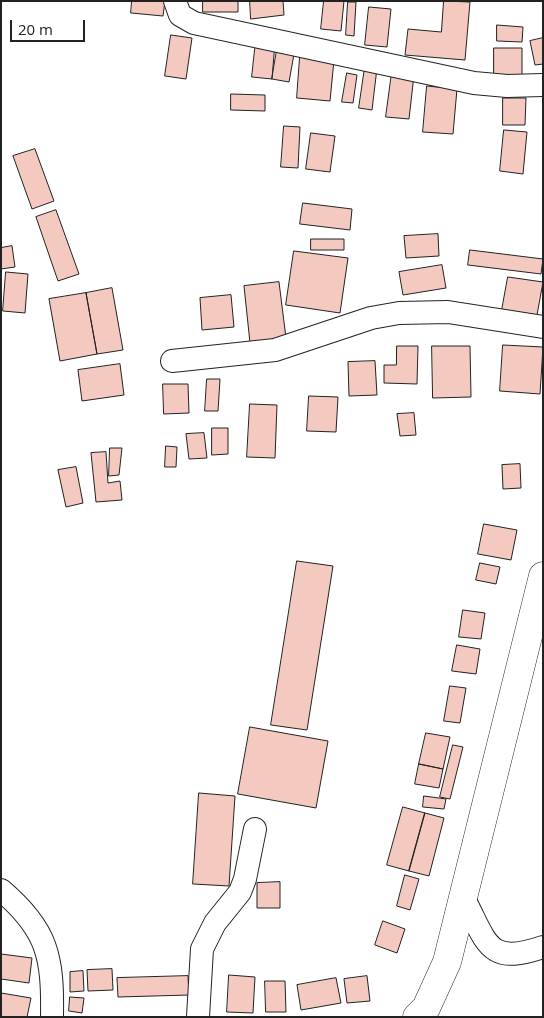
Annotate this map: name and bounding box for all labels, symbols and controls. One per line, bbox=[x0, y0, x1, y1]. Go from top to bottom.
scale bar bbox=[12, 10, 88, 42]
text: 20 m bbox=[18, 19, 53, 39]

